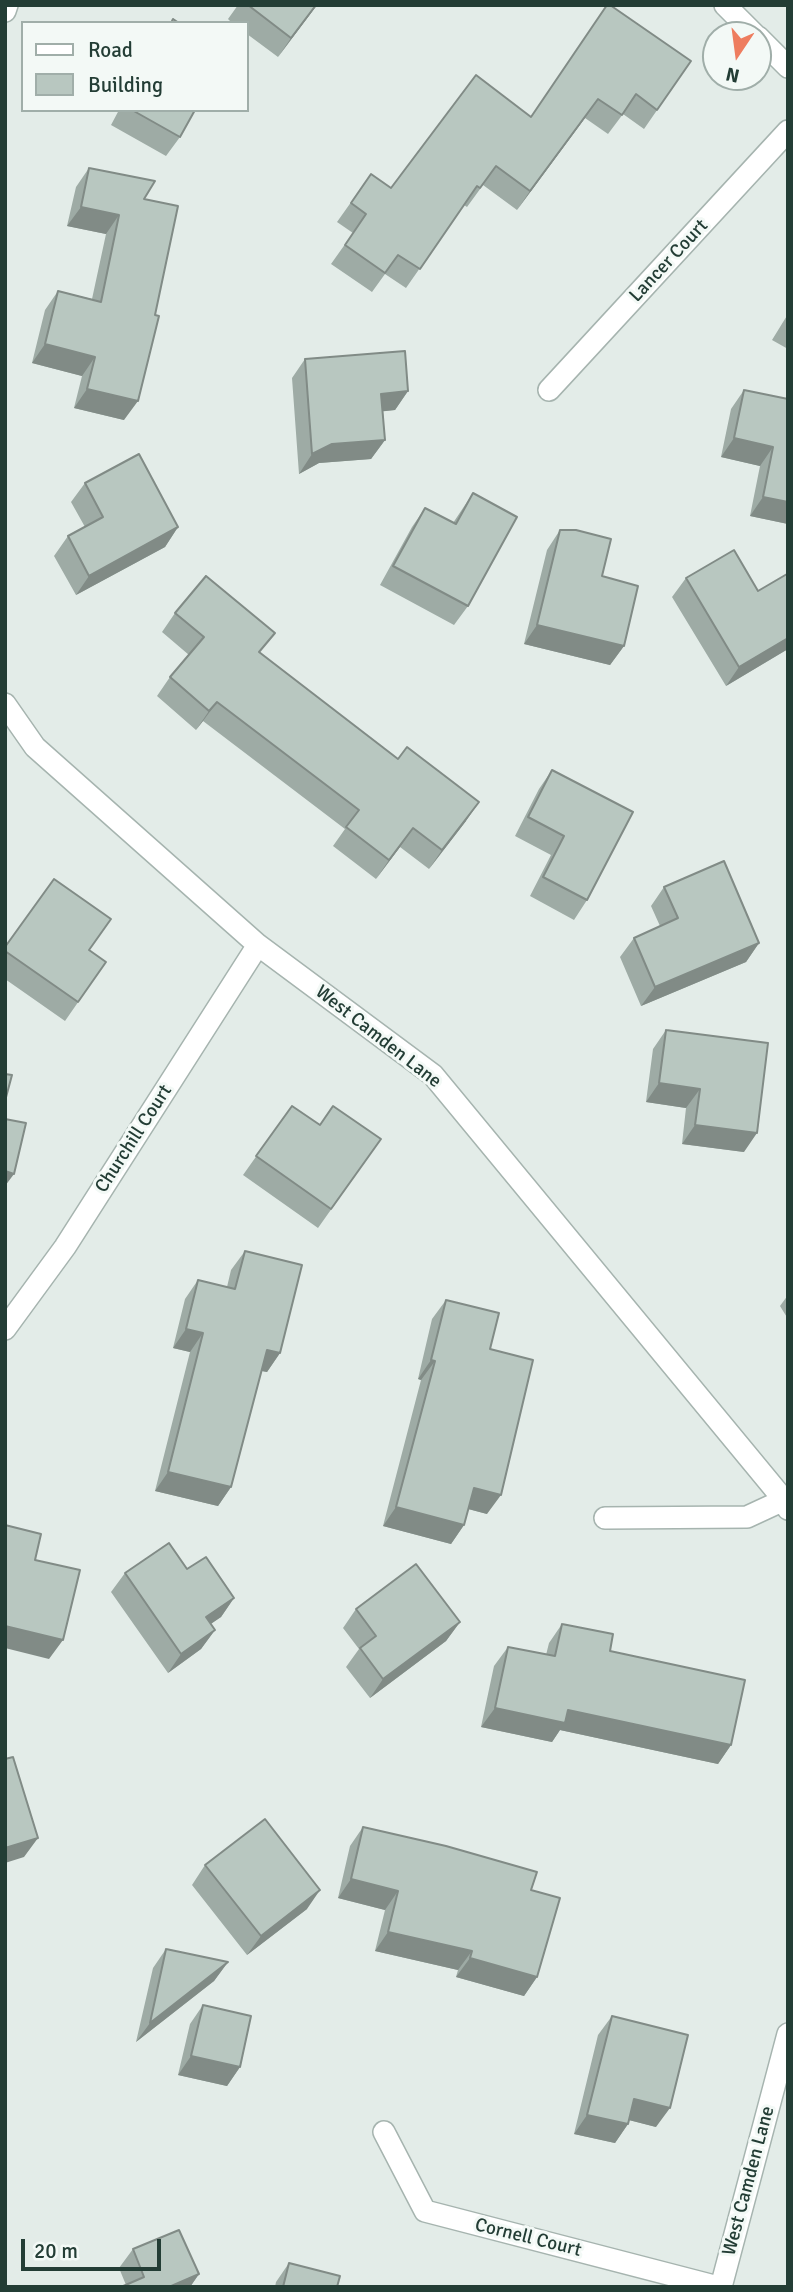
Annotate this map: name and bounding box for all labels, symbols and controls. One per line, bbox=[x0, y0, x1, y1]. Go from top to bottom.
legend bbox=[21, 21, 248, 112]
north arrow bbox=[702, 21, 772, 91]
text: Road bbox=[88, 37, 133, 63]
text: N bbox=[724, 61, 742, 88]
text: Building bbox=[88, 72, 163, 98]
street label: Lancer Court bbox=[625, 215, 713, 307]
street label: West Camden Lane bbox=[310, 981, 446, 1093]
street label: Churchill Court bbox=[91, 1081, 177, 1197]
street label: West Camden Lane bbox=[718, 2104, 780, 2258]
street label: Cornell Court bbox=[472, 2214, 584, 2262]
scale bar bbox=[24, 2226, 164, 2270]
text: 20 m bbox=[34, 2238, 78, 2264]

